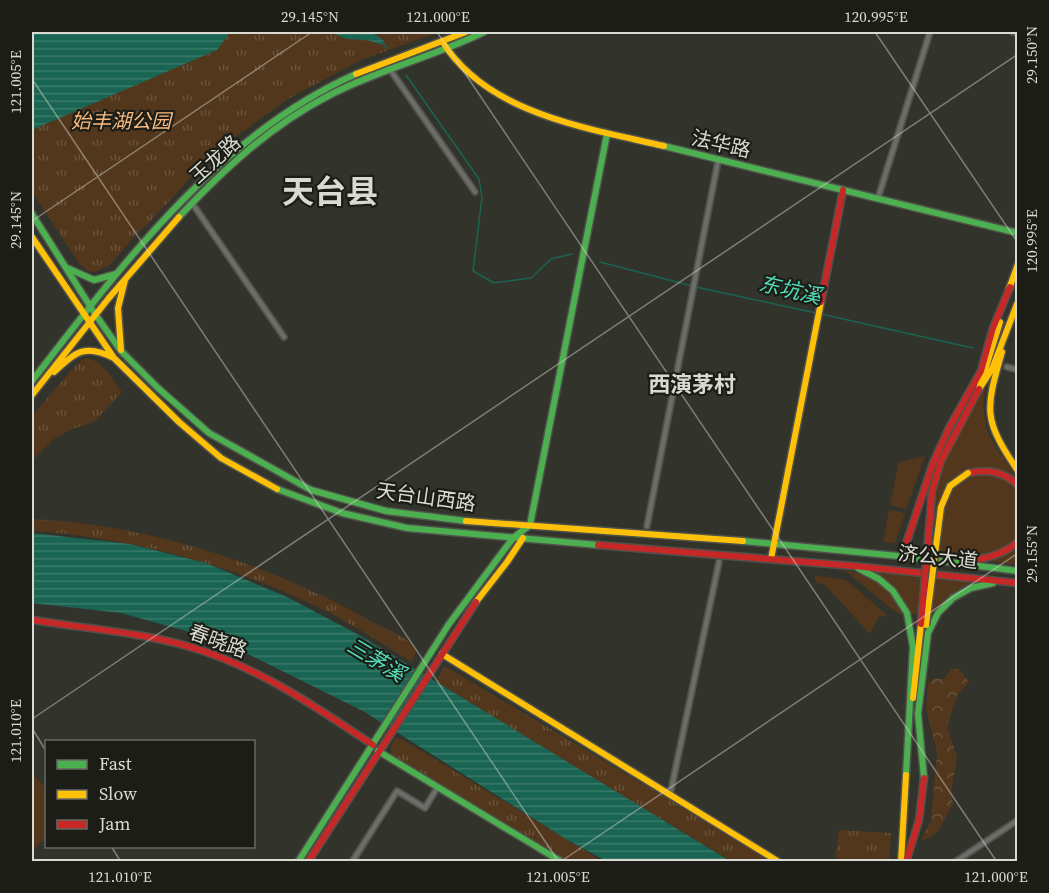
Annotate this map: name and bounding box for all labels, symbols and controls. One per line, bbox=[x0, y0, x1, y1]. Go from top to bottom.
text: 29.145°N bbox=[281, 6, 339, 27]
text: 121.000°E bbox=[406, 6, 470, 27]
text: 120.995°E bbox=[844, 6, 908, 27]
text: 29.150°N bbox=[1021, 26, 1042, 84]
text: 121.005°E bbox=[5, 50, 26, 114]
park label: 始丰湖公园 bbox=[71, 107, 174, 135]
street label: 法华路 bbox=[689, 124, 753, 164]
street label: 玉龙路 bbox=[183, 129, 247, 189]
district label: 天台县 bbox=[282, 170, 378, 214]
text: 29.145°N bbox=[5, 191, 26, 249]
text: 120.995°E bbox=[1021, 209, 1042, 273]
water label: 东坑溪 bbox=[756, 268, 826, 311]
district label: 西演茅村 bbox=[648, 369, 736, 399]
street label: 天台山西路 bbox=[375, 476, 477, 518]
text: 29.155°N bbox=[1021, 525, 1042, 583]
street label: 济公大道 bbox=[897, 539, 979, 575]
street label: 春晓路 bbox=[185, 618, 251, 664]
water label: 三茅溪 bbox=[342, 631, 412, 689]
text: 121.010°E bbox=[5, 699, 26, 763]
legend bbox=[45, 740, 255, 848]
text: Fast bbox=[99, 751, 132, 776]
text: Slow bbox=[99, 781, 137, 806]
text: Jam bbox=[98, 811, 131, 836]
text: 121.010°E bbox=[88, 866, 152, 887]
text: 121.005°E bbox=[526, 866, 590, 887]
text: 121.000°E bbox=[964, 866, 1028, 887]

